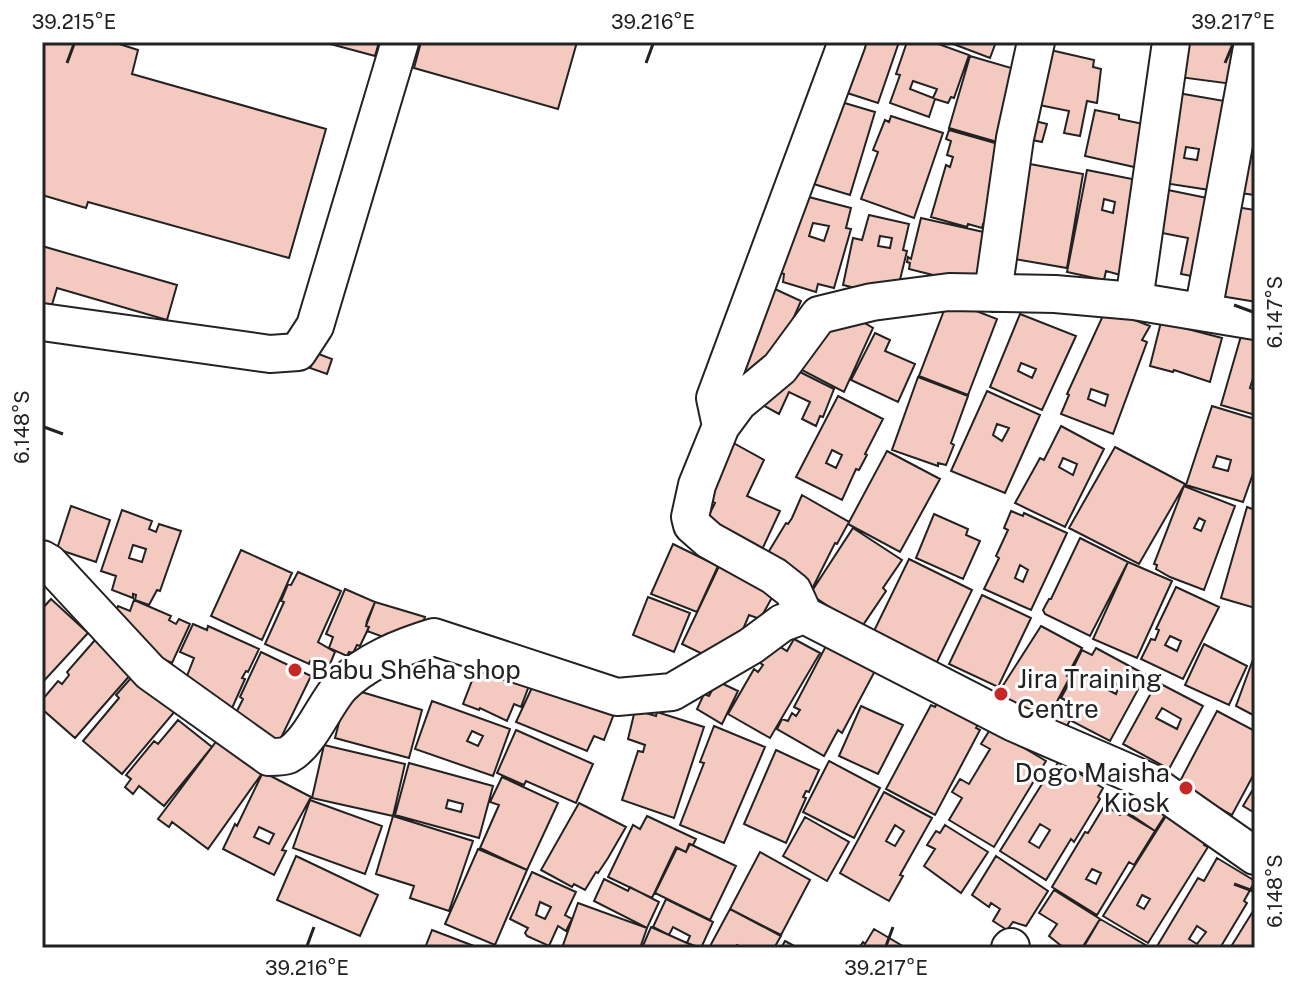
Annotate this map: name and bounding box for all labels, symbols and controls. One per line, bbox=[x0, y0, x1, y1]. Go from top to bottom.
text: 39.215°E bbox=[32, 10, 116, 34]
text: 39.216°E bbox=[611, 10, 695, 34]
text: 39.217°E bbox=[1191, 10, 1275, 34]
text: 6.147°S bbox=[1263, 276, 1287, 348]
text: 6.148°S bbox=[10, 390, 34, 464]
place label: Babu Sheha shop bbox=[311, 654, 521, 685]
marker: Babu Sheha shop bbox=[286, 661, 304, 679]
place label: Jira Training Centre bbox=[1017, 663, 1162, 724]
marker: Jira Training Centre bbox=[992, 685, 1010, 703]
place label: Dogo Maisha Kiosk bbox=[1015, 757, 1170, 818]
marker: Dogo Maisha Kiosk bbox=[1177, 779, 1195, 797]
text: 6.148°S bbox=[1263, 854, 1287, 928]
text: 39.216°E bbox=[265, 956, 349, 980]
text: 39.217°E bbox=[844, 956, 928, 980]

